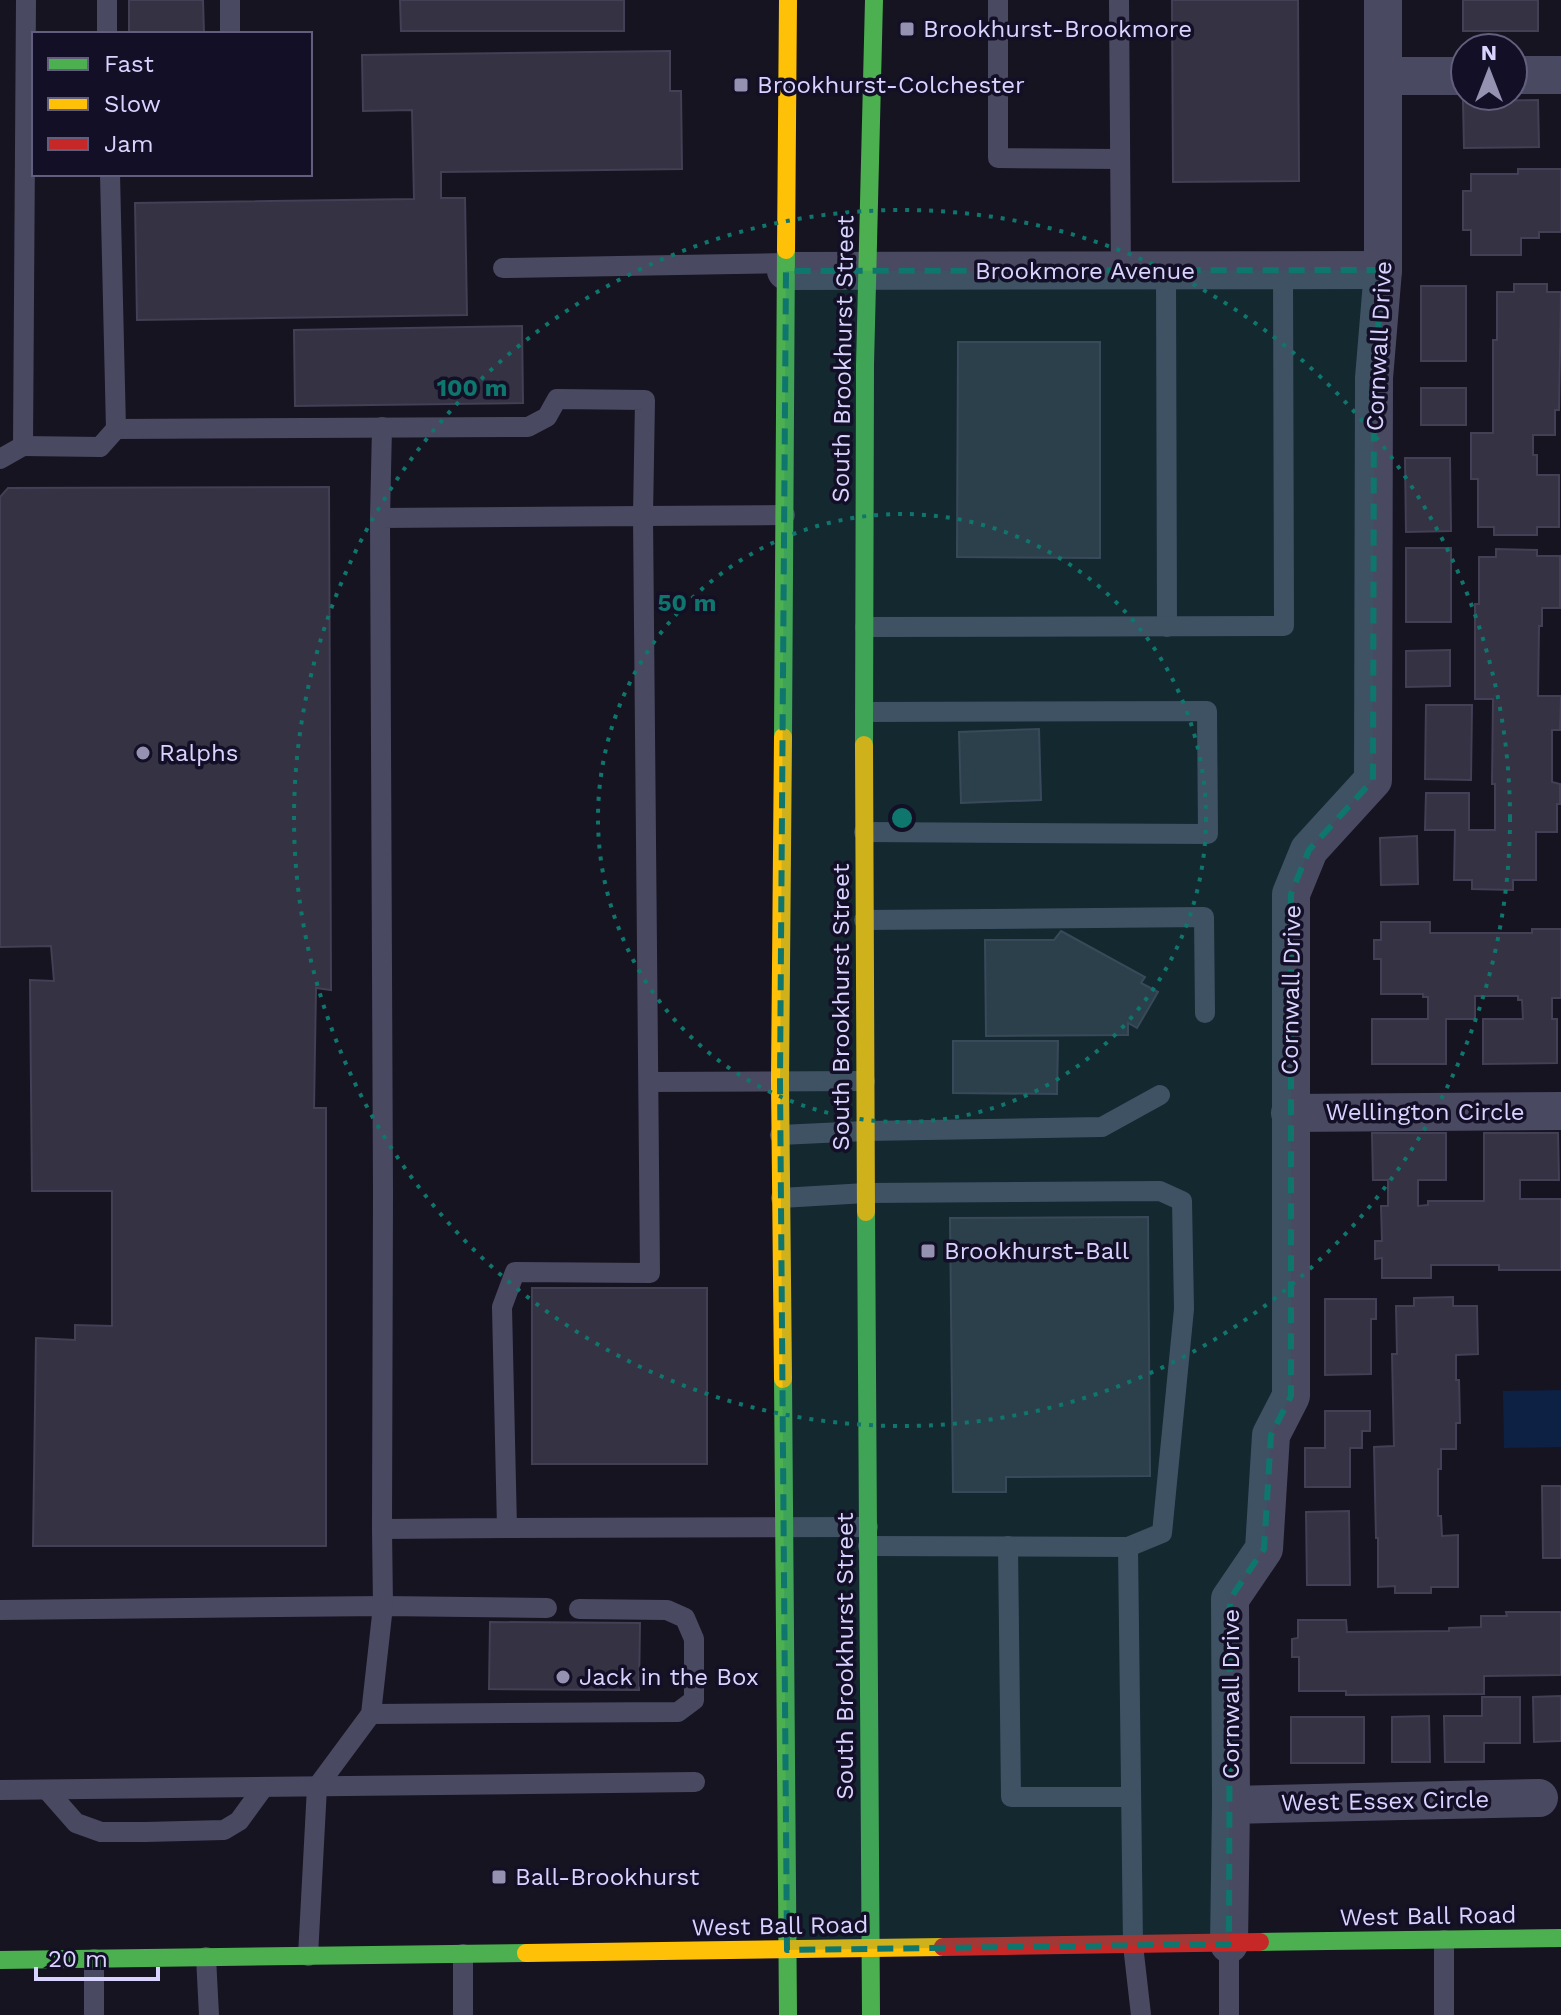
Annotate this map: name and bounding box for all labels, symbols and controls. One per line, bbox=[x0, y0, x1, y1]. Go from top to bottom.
place label: Brookhurst-Brookmore bbox=[923, 15, 1192, 43]
marker: Brookhurst-Brookmore bbox=[898, 20, 916, 38]
legend bbox=[32, 32, 312, 176]
north arrow bbox=[1449, 32, 1529, 112]
text: N bbox=[1481, 40, 1497, 65]
text: Fast bbox=[104, 50, 154, 78]
place label: Brookhurst-Colchester bbox=[757, 71, 1025, 99]
marker: Brookhurst-Colchester bbox=[732, 76, 750, 94]
text: Slow bbox=[104, 90, 161, 118]
text: Jam bbox=[104, 130, 154, 158]
street label: South Brookhurst Street bbox=[826, 215, 860, 503]
street label: Brookmore Avenue bbox=[975, 257, 1195, 285]
street label: Cornwall Drive bbox=[1361, 260, 1397, 432]
text: 100 m bbox=[437, 374, 507, 402]
text: 50 m bbox=[658, 589, 716, 617]
place label: Ralphs bbox=[159, 739, 238, 767]
marker: Ralphs bbox=[134, 744, 152, 762]
centre of rings bbox=[888, 804, 916, 832]
street label: South Brookhurst Street bbox=[827, 863, 855, 1151]
street label: Cornwall Drive bbox=[1276, 905, 1306, 1075]
street label: Wellington Circle bbox=[1325, 1098, 1525, 1126]
place label: Brookhurst-Ball bbox=[944, 1237, 1130, 1265]
marker: Brookhurst-Ball bbox=[919, 1242, 937, 1260]
street label: South Brookhurst Street bbox=[831, 1512, 859, 1800]
street label: Cornwall Drive bbox=[1217, 1609, 1245, 1779]
place label: Jack in the Box bbox=[579, 1663, 759, 1691]
marker: Jack in the Box bbox=[554, 1668, 572, 1686]
street label: West Essex Circle bbox=[1281, 1785, 1489, 1817]
place label: Ball-Brookhurst bbox=[515, 1863, 699, 1891]
marker: Ball-Brookhurst bbox=[490, 1868, 508, 1886]
street label: West Ball Road bbox=[1339, 1900, 1517, 1932]
street label: West Ball Road bbox=[691, 1910, 869, 1942]
scale bar bbox=[36, 1931, 158, 1981]
text: 20 m bbox=[48, 1945, 108, 1973]

